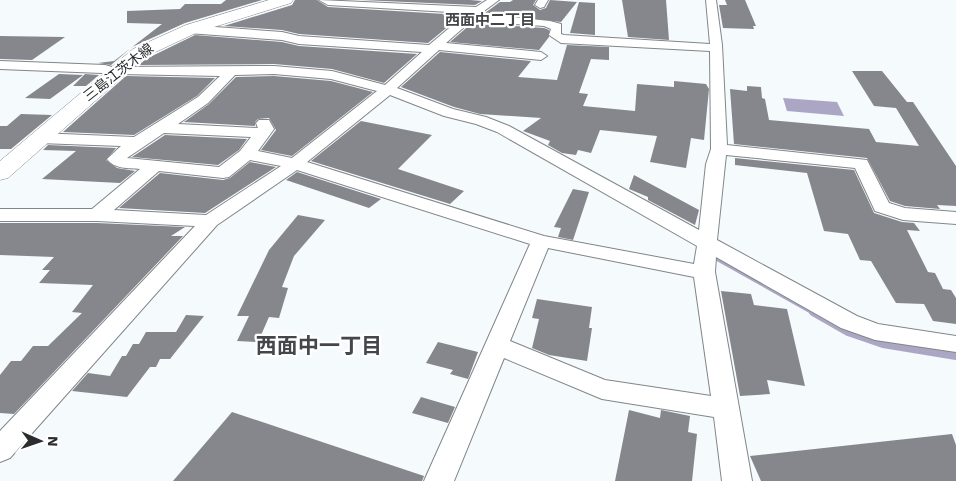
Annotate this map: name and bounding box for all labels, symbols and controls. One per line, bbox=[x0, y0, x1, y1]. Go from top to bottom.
district label: 西面中二丁目 bbox=[445, 11, 535, 29]
street label: 三島江茨木線 bbox=[80, 40, 156, 104]
district label: 西面中一丁目 bbox=[256, 333, 382, 358]
north arrow bbox=[15, 416, 65, 466]
text: N bbox=[45, 436, 61, 447]

